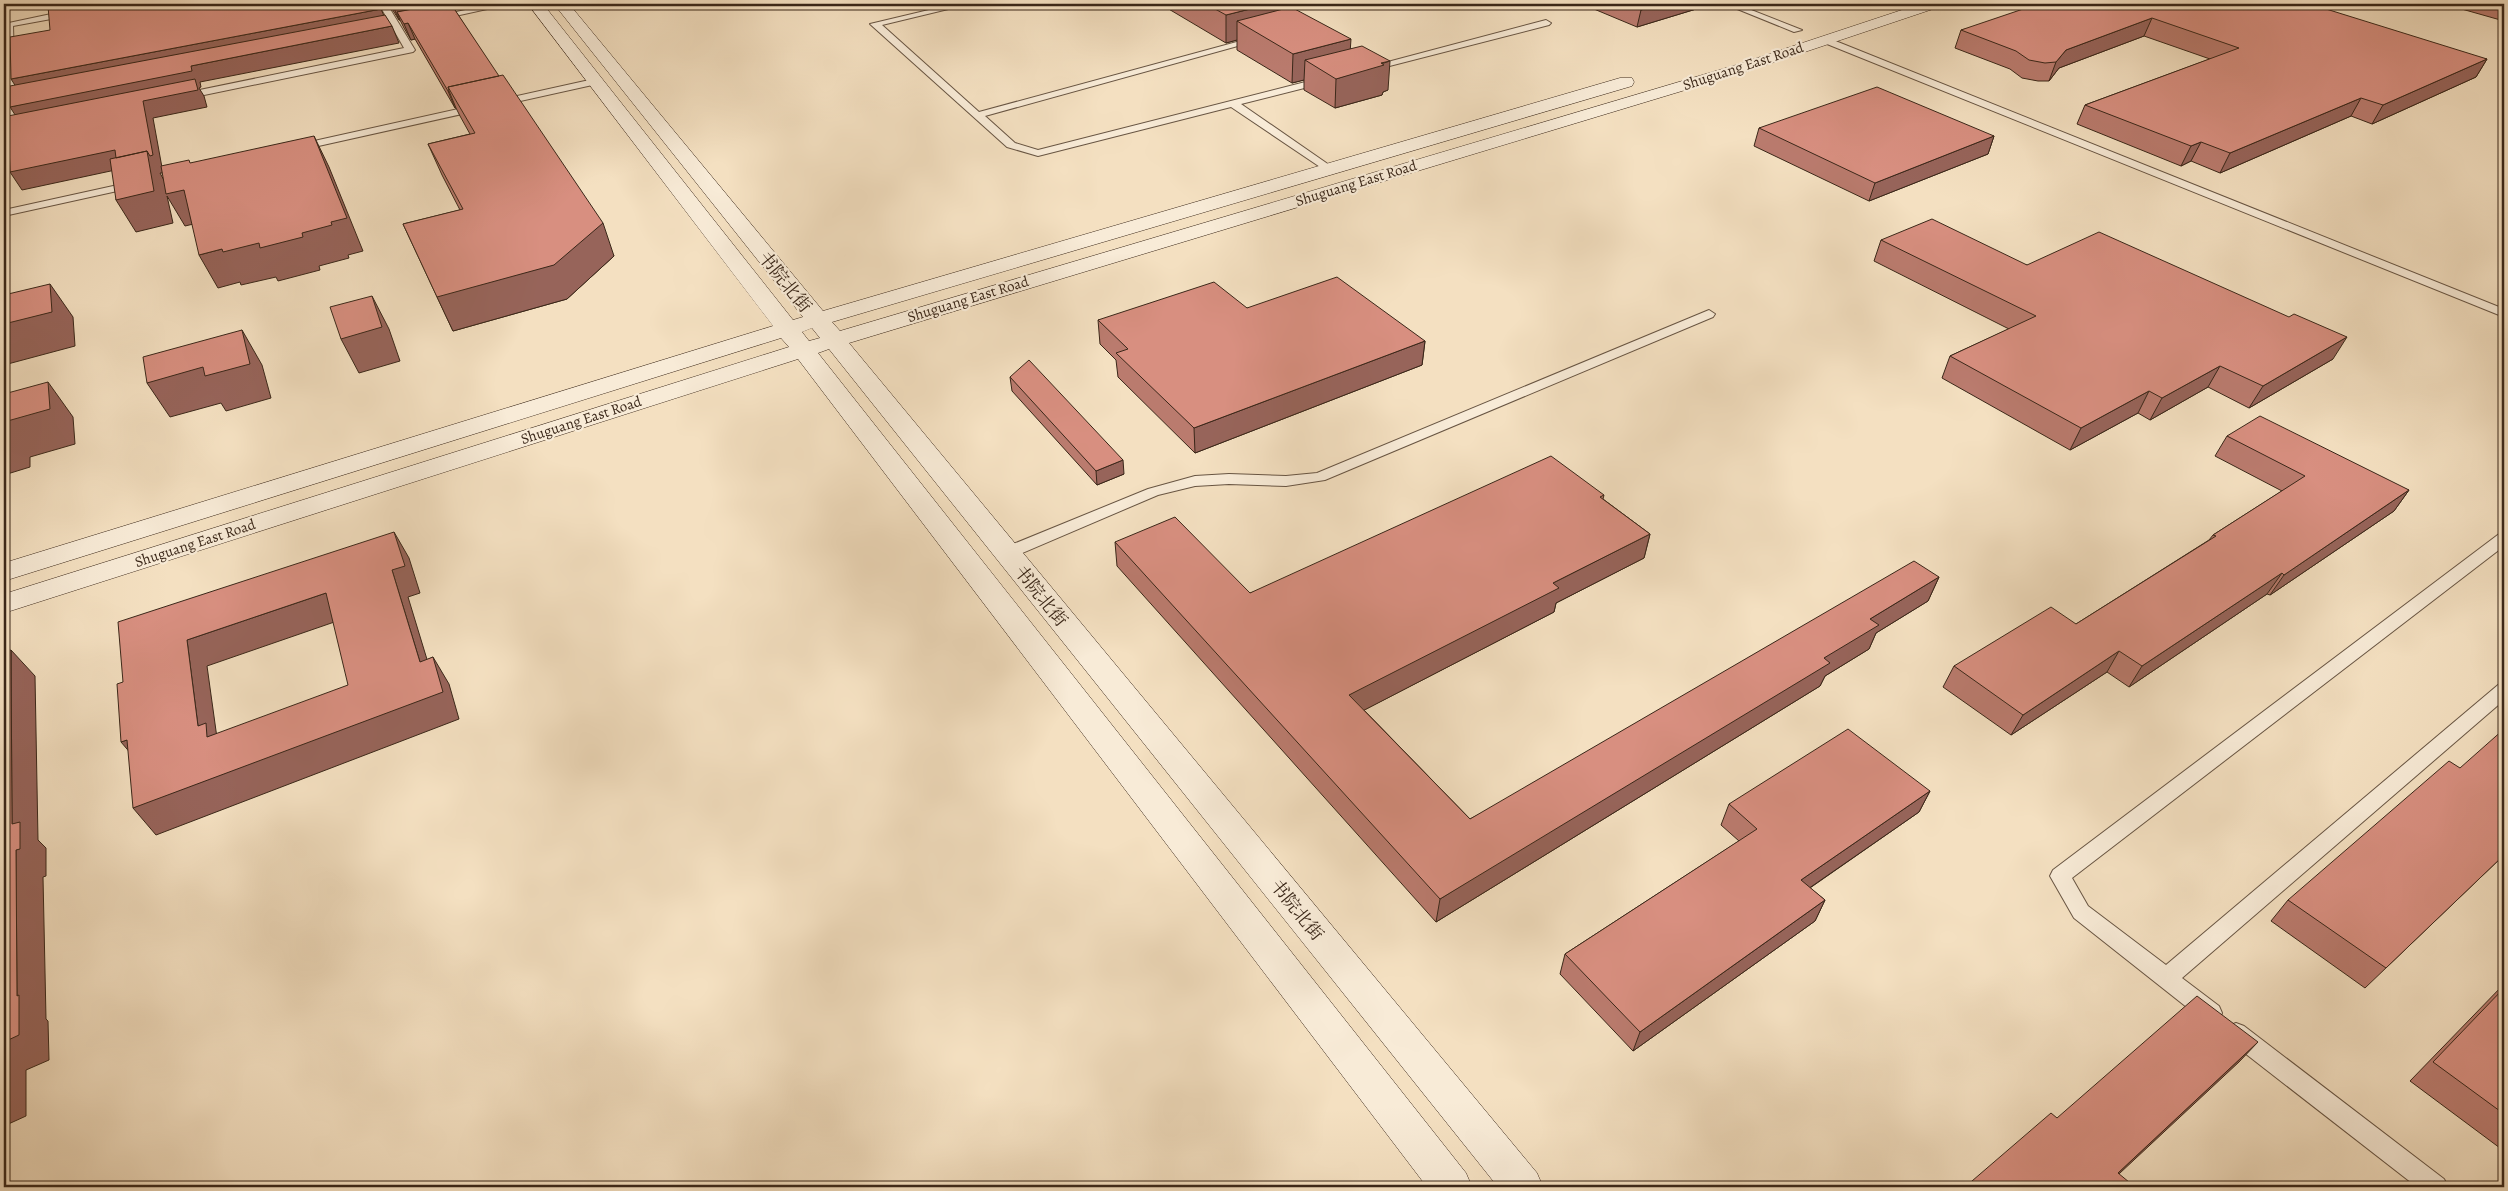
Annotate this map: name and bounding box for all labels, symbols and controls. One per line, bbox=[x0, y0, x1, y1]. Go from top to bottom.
street label: Shuguang East Road bbox=[1680, 37, 1807, 95]
street label: Shuguang East Road bbox=[1293, 155, 1420, 211]
street label: 书院北街 bbox=[753, 246, 817, 318]
street label: Shuguang East Road bbox=[905, 271, 1032, 327]
street label: Shuguang East Road bbox=[518, 391, 645, 449]
street label: Shuguang East Road bbox=[132, 514, 259, 572]
street label: 书院北街 bbox=[1009, 560, 1073, 632]
street label: 书院北街 bbox=[1265, 874, 1329, 946]

